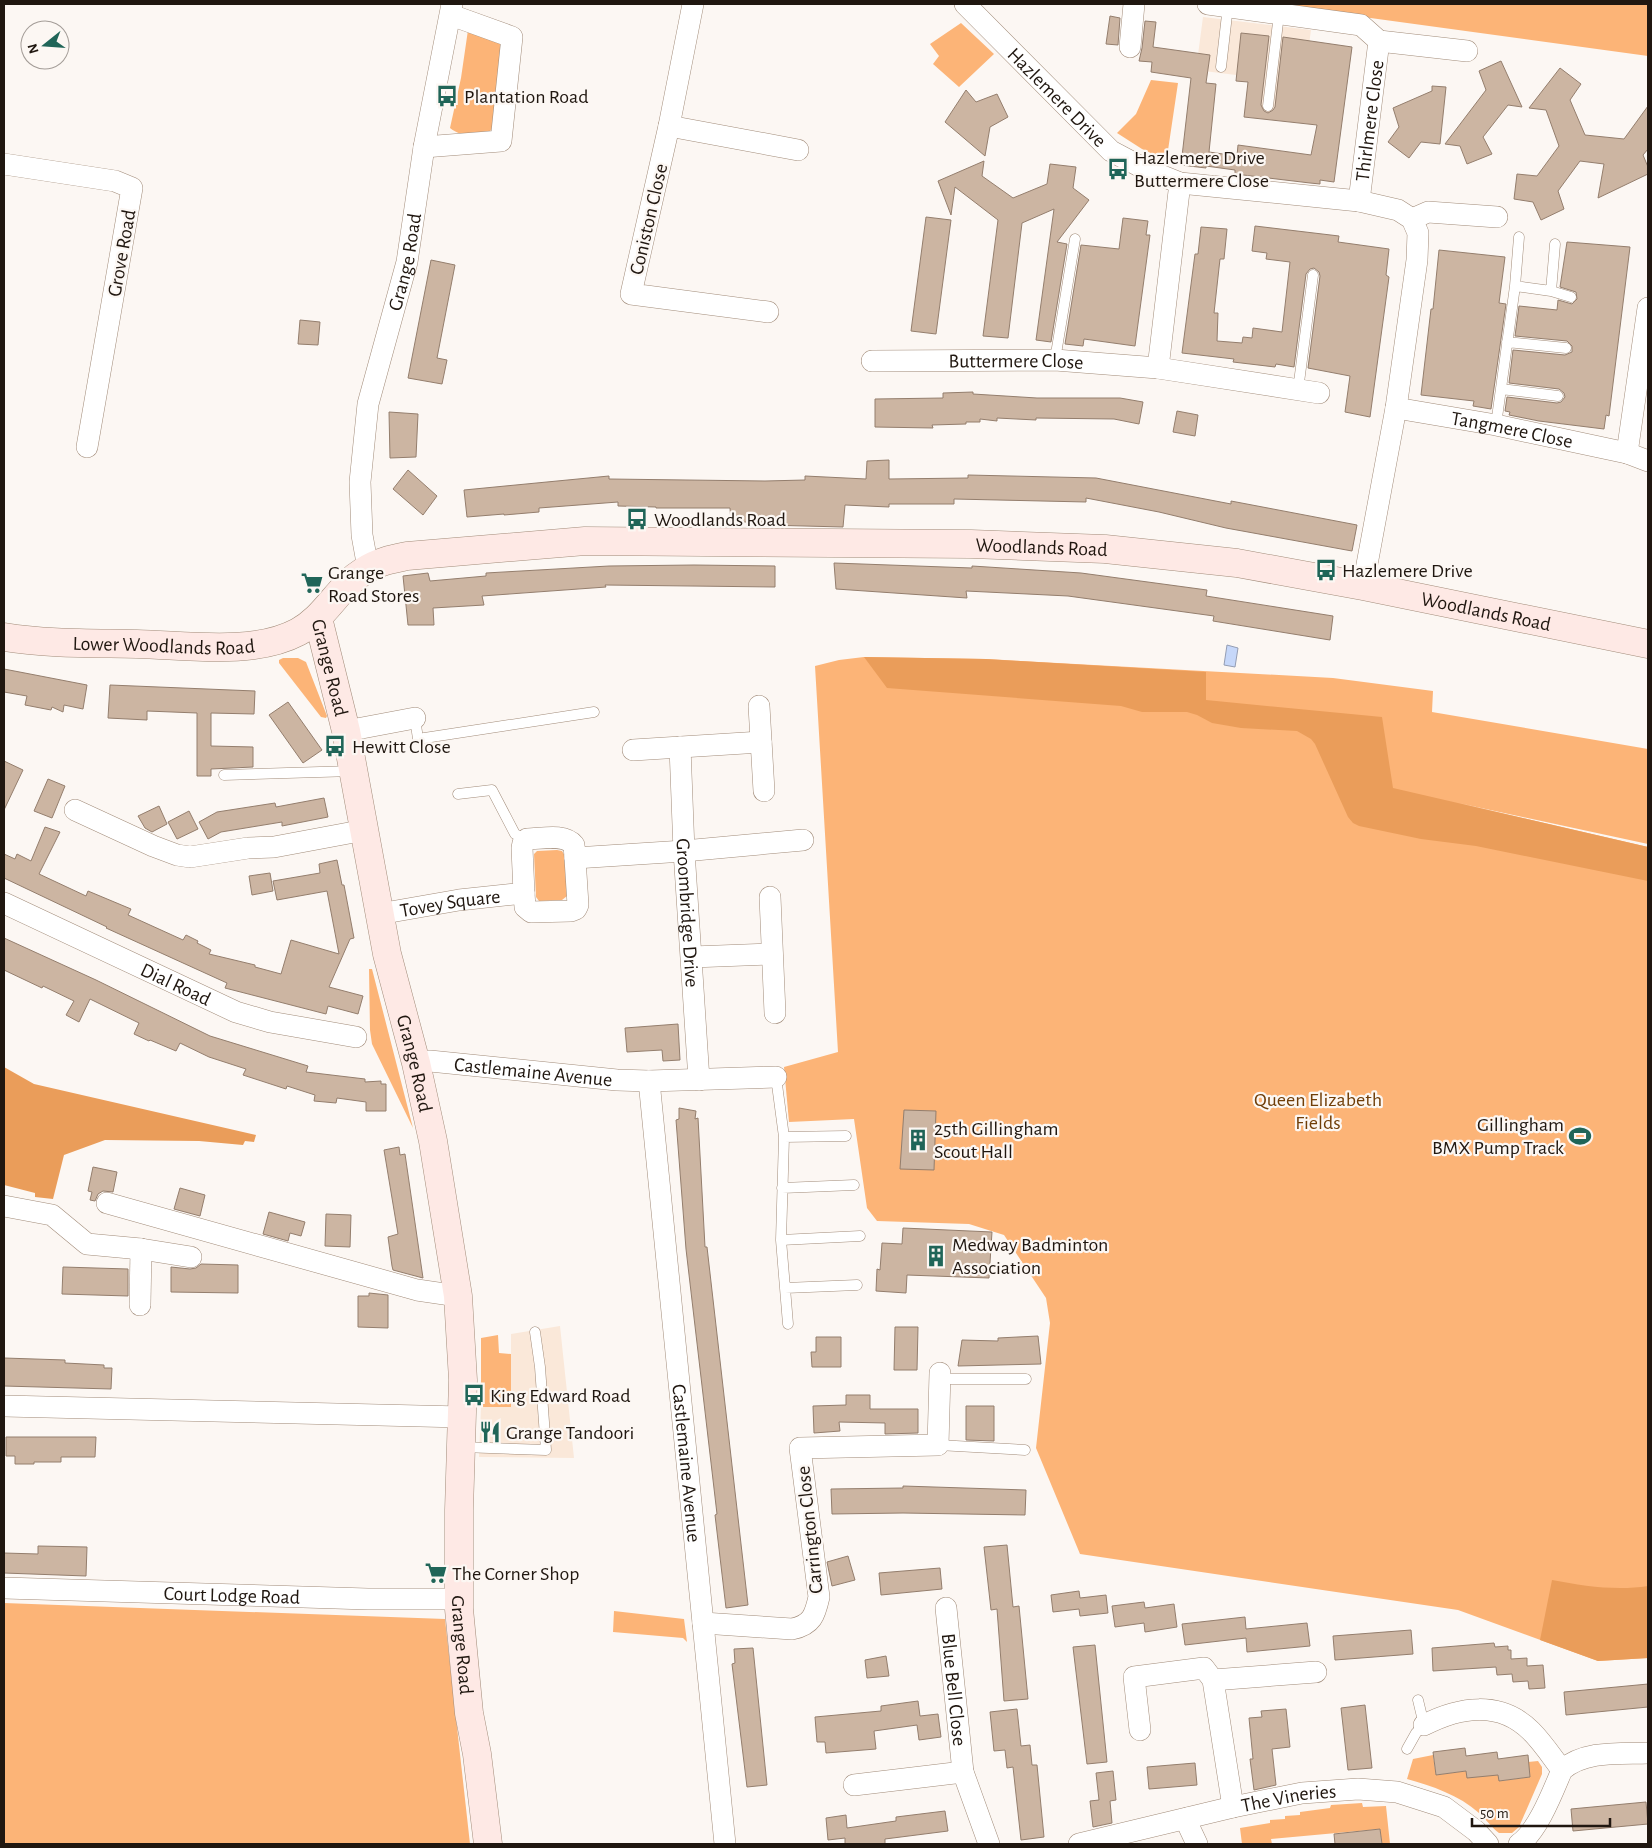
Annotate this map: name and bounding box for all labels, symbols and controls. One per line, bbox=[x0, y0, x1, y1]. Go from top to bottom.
north arrow bbox=[20, 20, 70, 70]
text: N bbox=[25, 42, 42, 55]
street label: Hazlemere Drive bbox=[1003, 44, 1110, 151]
street label: Thirlmere Close bbox=[1353, 59, 1388, 183]
bus stop icon: Plantation Road bbox=[434, 83, 460, 109]
place label: Plantation Road bbox=[464, 87, 589, 107]
place label: Hazlemere Drive Buttermere Close bbox=[1134, 148, 1269, 191]
bus stop icon: Hazlemere Drive Buttermere Close bbox=[1105, 156, 1131, 182]
street label: Coniston Close bbox=[626, 162, 671, 277]
street label: Grove Road bbox=[104, 208, 139, 298]
street label: Grange Road bbox=[385, 212, 425, 313]
street label: Buttermere Close bbox=[948, 351, 1084, 373]
street label: Tangmere Close bbox=[1450, 409, 1575, 452]
bus stop icon: Woodlands Road bbox=[624, 506, 650, 532]
place label: Woodlands Road bbox=[654, 510, 786, 530]
street label: Woodlands Road bbox=[975, 535, 1108, 560]
bus stop icon: Hazlemere Drive bbox=[1313, 557, 1339, 583]
place label: Hazlemere Drive bbox=[1342, 561, 1473, 581]
place label: Grange Road Stores bbox=[328, 563, 419, 606]
supermarket icon: Grange Road Stores bbox=[299, 570, 325, 596]
street label: Woodlands Road bbox=[1419, 589, 1553, 635]
street label: Grange Road bbox=[308, 617, 351, 718]
street label: Lower Woodlands Road bbox=[72, 634, 256, 658]
bus stop icon: Hewitt Close bbox=[322, 733, 348, 759]
place label: Hewitt Close bbox=[352, 737, 451, 757]
street label: Groombridge Drive bbox=[673, 838, 702, 988]
street label: Tovey Square bbox=[398, 887, 501, 921]
street label: Dial Road bbox=[137, 960, 214, 1010]
street label: Grange Road bbox=[393, 1013, 435, 1114]
street label: Castlemaine Avenue bbox=[453, 1055, 613, 1090]
park label: Queen Elizabeth Fields bbox=[1254, 1090, 1382, 1133]
place label: Gillingham BMX Pump Track bbox=[1432, 1115, 1564, 1158]
place label: 25th Gillingham Scout Hall bbox=[934, 1119, 1059, 1162]
sports icon: Gillingham BMX Pump Track bbox=[1567, 1123, 1593, 1149]
building icon: 25th Gillingham Scout Hall bbox=[905, 1127, 931, 1153]
place label: Medway Badminton Association bbox=[952, 1235, 1108, 1278]
building icon: Medway Badminton Association bbox=[923, 1243, 949, 1269]
bus stop icon: King Edward Road bbox=[461, 1382, 487, 1408]
street label: Castlemaine Avenue bbox=[668, 1383, 704, 1543]
place label: King Edward Road bbox=[490, 1386, 631, 1406]
restaurant icon: Grange Tandoori bbox=[477, 1419, 503, 1445]
place label: Grange Tandoori bbox=[506, 1423, 634, 1443]
street label: Carrington Close bbox=[793, 1465, 827, 1595]
supermarket icon: The Corner Shop bbox=[423, 1560, 449, 1586]
place label: The Corner Shop bbox=[452, 1564, 580, 1584]
street label: Court Lodge Road bbox=[163, 1584, 300, 1608]
street label: Grange Road bbox=[448, 1595, 476, 1695]
street label: Blue Bell Close bbox=[938, 1632, 969, 1747]
street label: The Vineries bbox=[1240, 1782, 1337, 1816]
scale bar bbox=[1472, 1796, 1610, 1828]
text: 50 m bbox=[1480, 1806, 1509, 1821]

